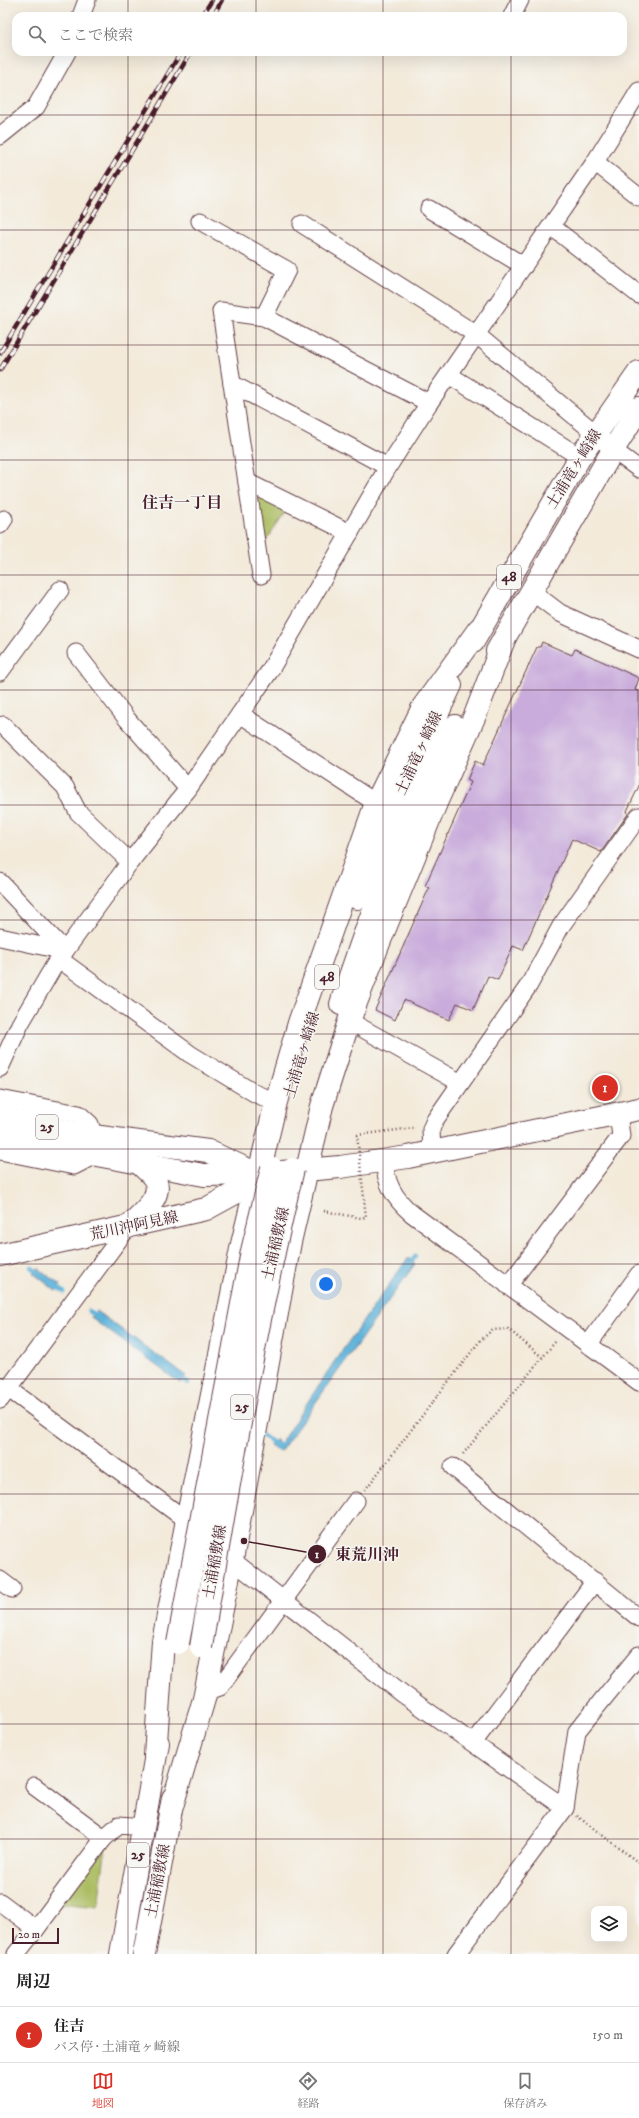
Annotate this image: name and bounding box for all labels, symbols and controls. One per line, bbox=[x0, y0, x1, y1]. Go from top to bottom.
search box bbox=[12, 12, 627, 56]
icon: search bbox=[26, 23, 48, 45]
text: ここで検索 bbox=[58, 26, 133, 45]
street label: 土浦竜ヶ崎線 bbox=[542, 426, 606, 512]
district label: 住吉一丁目 bbox=[142, 493, 222, 513]
road number: 48 bbox=[497, 565, 521, 589]
street label: 土浦竜ヶ崎線 bbox=[391, 708, 447, 798]
road number: 48 bbox=[315, 965, 339, 989]
street label: 土浦竜ヶ崎線 bbox=[280, 1009, 324, 1101]
pin: 1 bbox=[592, 1073, 618, 1103]
road number: 25 bbox=[36, 1115, 58, 1139]
street label: 土浦稲敷線 bbox=[258, 1205, 294, 1283]
street label: 荒川沖阿見線 bbox=[88, 1207, 180, 1245]
your location bbox=[316, 1274, 336, 1294]
road number: 25 bbox=[231, 1395, 253, 1419]
street label: 土浦稲敷線 bbox=[199, 1523, 231, 1601]
callout: 東荒川沖 bbox=[307, 1540, 407, 1568]
text: 東荒川沖 bbox=[335, 1545, 399, 1565]
text: 1 bbox=[315, 1547, 320, 1562]
street label: 土浦稲敷線 bbox=[142, 1842, 174, 1920]
road number: 25 bbox=[127, 1843, 149, 1867]
map controls bbox=[591, 1906, 627, 1942]
button: layers bbox=[591, 1906, 627, 1942]
scale bar bbox=[12, 1926, 59, 1945]
text: 20 m bbox=[18, 1928, 40, 1942]
text: 周辺 bbox=[16, 1971, 50, 1993]
text: 住吉 bbox=[54, 2017, 84, 2036]
text: 1 bbox=[27, 2027, 31, 2043]
text: 150 m bbox=[592, 2027, 623, 2043]
text: バス停 · 土浦竜ヶ崎線 bbox=[54, 2039, 180, 2055]
tab: 地図 bbox=[92, 2070, 114, 2111]
tab: 経路 bbox=[297, 2070, 319, 2111]
tab: 保存済み bbox=[503, 2070, 547, 2111]

